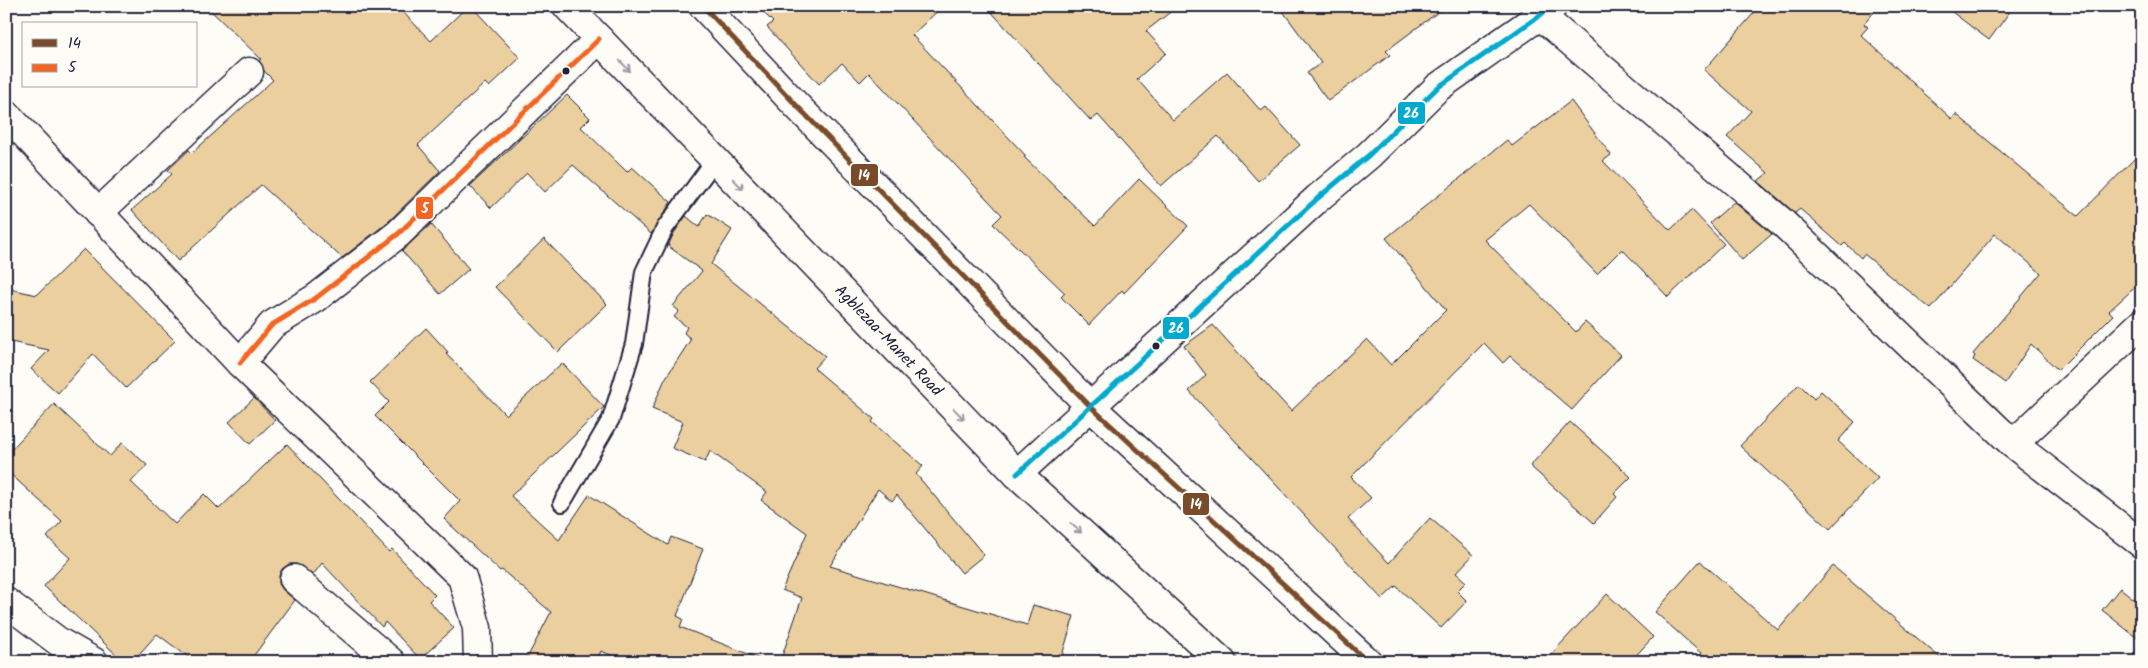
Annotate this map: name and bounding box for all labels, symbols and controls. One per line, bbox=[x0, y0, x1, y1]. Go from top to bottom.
legend bbox=[22, 22, 198, 88]
text: 14 bbox=[68, 32, 81, 56]
text: 5 bbox=[68, 56, 77, 80]
one-way arrow bbox=[619, 60, 631, 73]
unlabelled marker bbox=[561, 66, 571, 76]
line badge: 26 bbox=[1397, 101, 1426, 125]
text: 26 bbox=[1403, 103, 1419, 125]
line badge: 14 bbox=[850, 163, 879, 187]
text: 14 bbox=[858, 165, 870, 187]
one-way arrow bbox=[731, 177, 743, 189]
line badge: 5 bbox=[415, 196, 434, 220]
text: 5 bbox=[420, 198, 430, 220]
street label: Agblezaa-Manet Road bbox=[829, 279, 949, 403]
line badge: 26 bbox=[1162, 316, 1190, 340]
text: 26 bbox=[1168, 318, 1184, 340]
unlabelled marker bbox=[1151, 341, 1161, 351]
one-way arrow bbox=[953, 408, 965, 421]
line badge: 14 bbox=[1182, 492, 1210, 516]
text: 14 bbox=[1190, 494, 1202, 516]
one-way arrow bbox=[1069, 522, 1082, 534]

